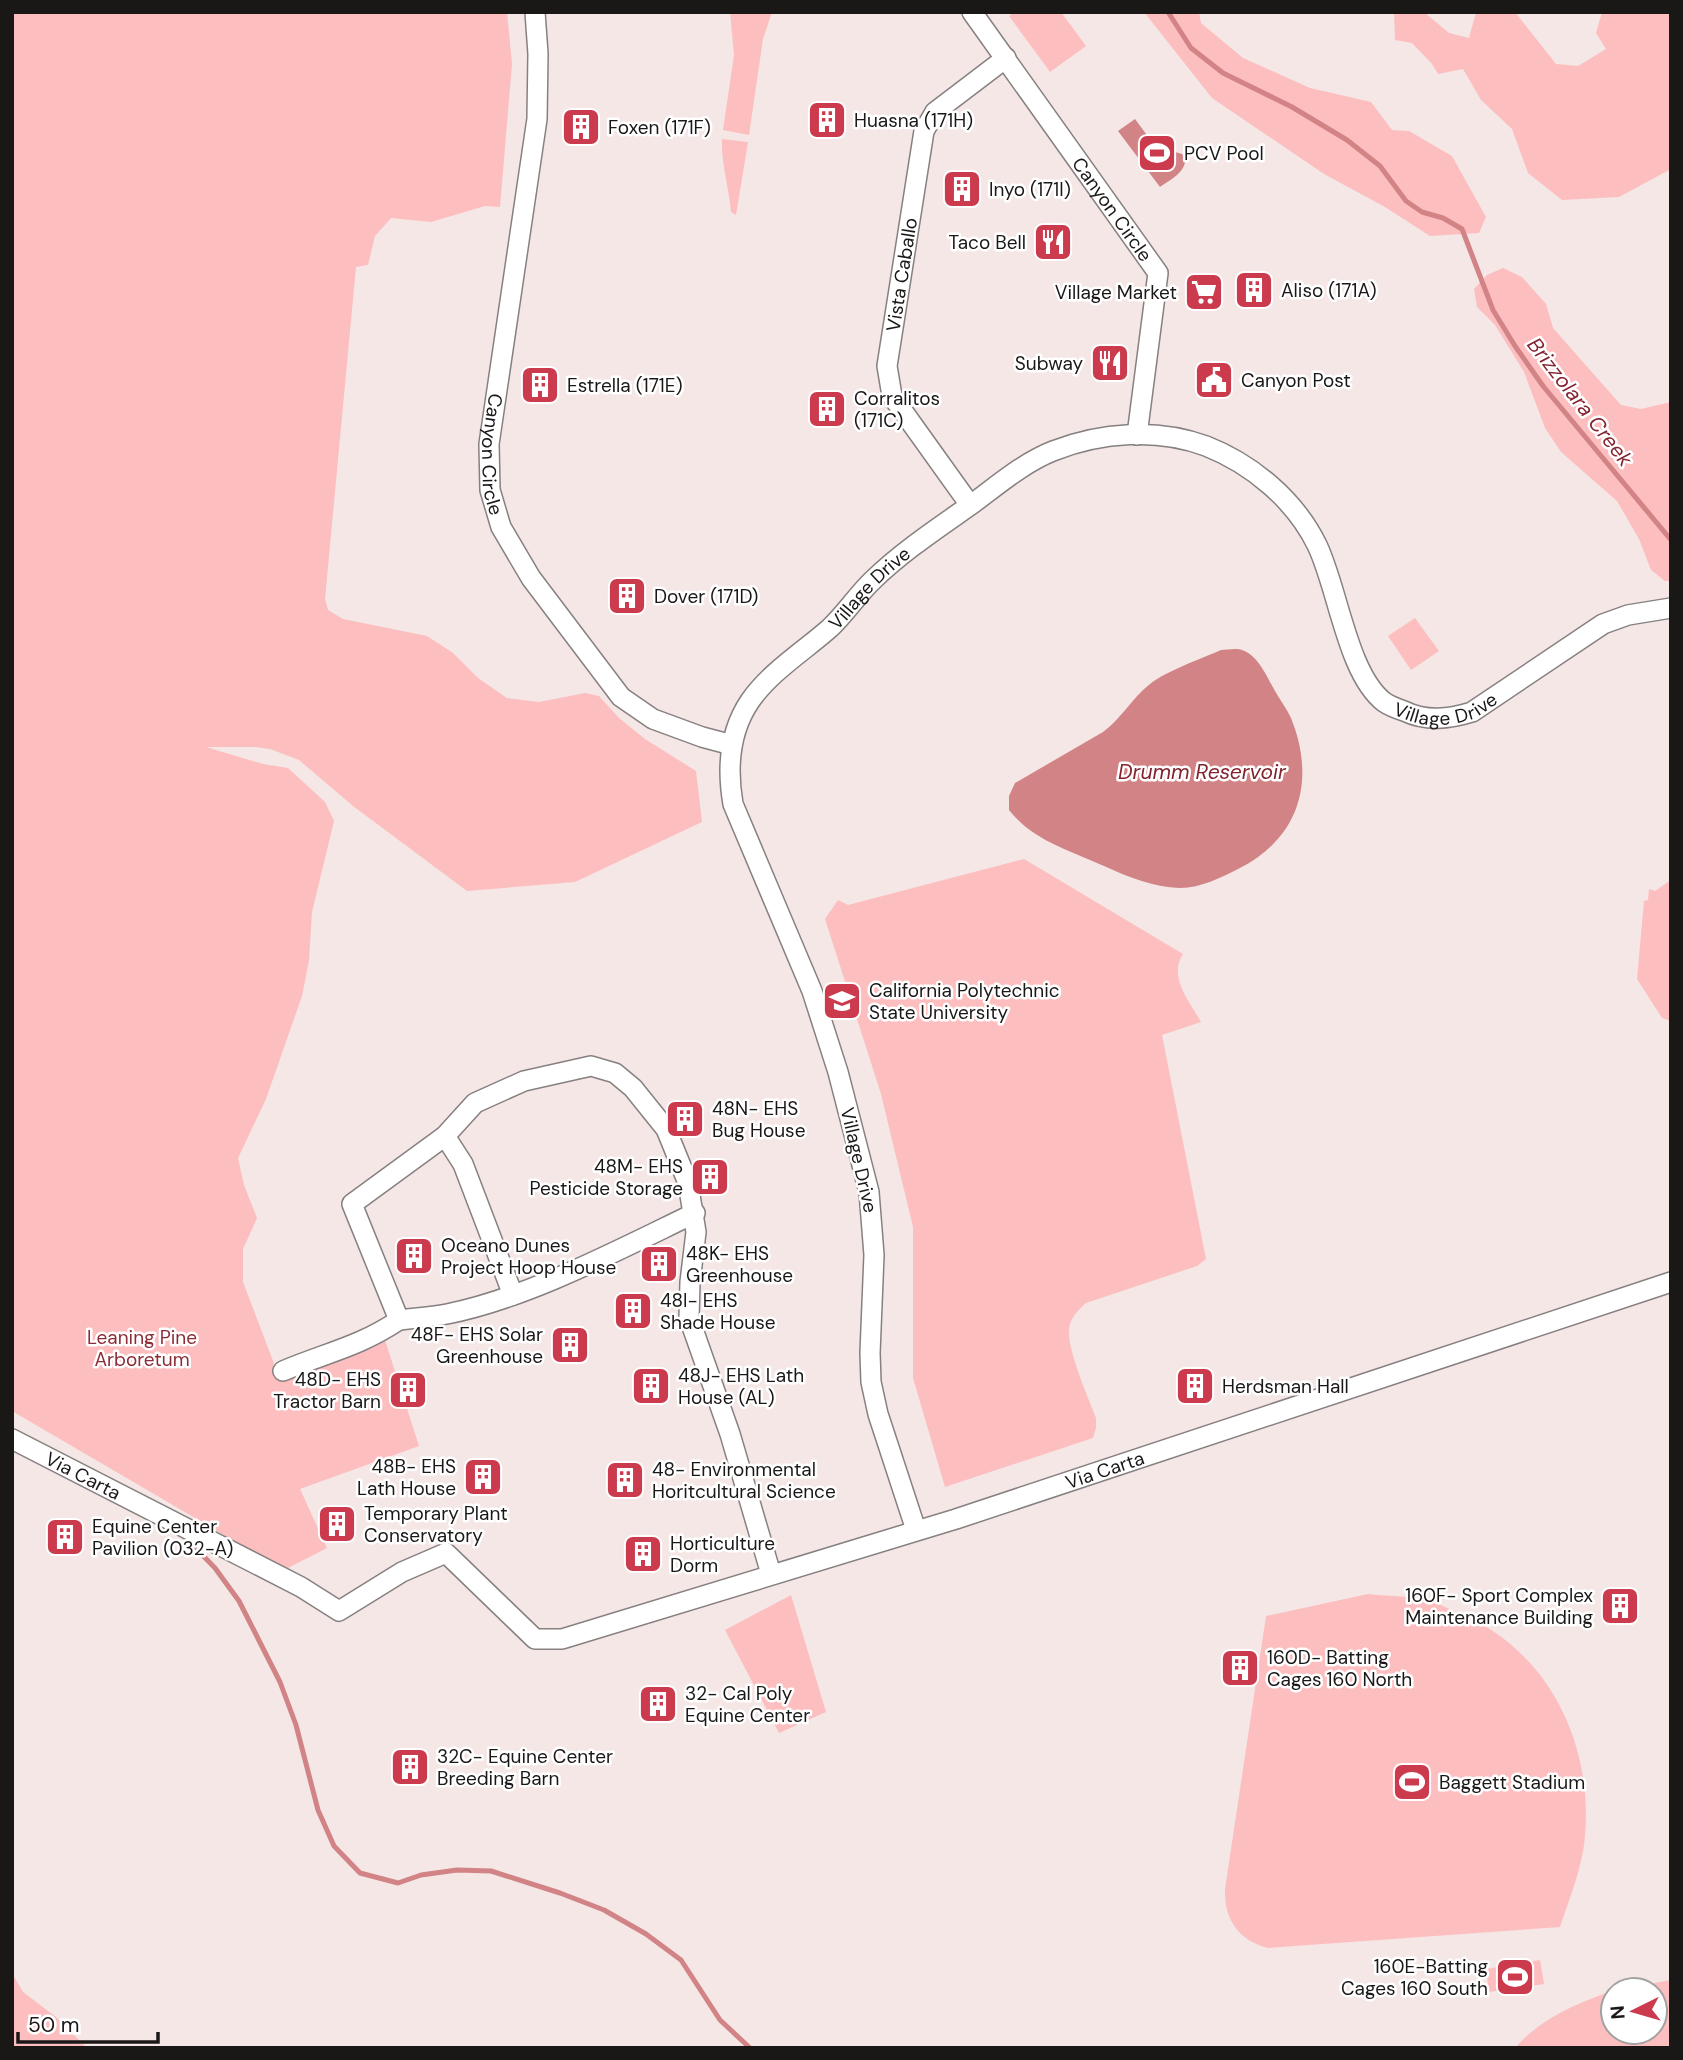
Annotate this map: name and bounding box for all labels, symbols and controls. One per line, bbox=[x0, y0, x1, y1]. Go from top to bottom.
building icon: Huasna (171H) bbox=[806, 99, 848, 141]
building icon: Foxen (171F) bbox=[560, 106, 602, 148]
place label: Huasna (171H) bbox=[854, 108, 973, 133]
place label: Foxen (171F) bbox=[608, 115, 711, 140]
sports icon: PCV Pool bbox=[1136, 132, 1178, 174]
place label: PCV Pool bbox=[1184, 141, 1264, 166]
street label: Canyon Circle bbox=[1067, 152, 1158, 266]
building icon: Inyo (171I) bbox=[941, 168, 983, 210]
place label: Inyo (171I) bbox=[989, 177, 1071, 202]
street label: Vista Caballo bbox=[880, 216, 923, 333]
restaurant icon: Taco Bell bbox=[1032, 221, 1074, 263]
place label: Taco Bell bbox=[948, 230, 1026, 255]
building icon: Aliso (171A) bbox=[1233, 269, 1275, 311]
supermarket icon: Village Market bbox=[1183, 271, 1225, 313]
place label: Aliso (171A) bbox=[1281, 278, 1377, 303]
place label: Village Market bbox=[1055, 280, 1177, 305]
water label: Brizzolara Creek bbox=[1521, 332, 1639, 472]
restaurant icon: Subway bbox=[1089, 342, 1131, 384]
place label: Subway bbox=[1015, 351, 1083, 376]
public building icon: Canyon Post bbox=[1193, 359, 1235, 401]
building icon: Estrella (171E) bbox=[519, 364, 561, 406]
place label: Canyon Post bbox=[1241, 368, 1351, 393]
place label: Estrella (171E) bbox=[567, 373, 683, 398]
place label: Corralitos (171C) bbox=[854, 386, 940, 433]
building icon: Corralitos (171C) bbox=[806, 388, 848, 430]
street label: Canyon Circle bbox=[476, 392, 509, 518]
street label: Village Drive bbox=[823, 541, 915, 635]
building icon: Dover (171D) bbox=[606, 575, 648, 617]
place label: Dover (171D) bbox=[654, 584, 758, 609]
street label: Village Drive bbox=[1391, 686, 1502, 731]
water label: Drumm Reservoir bbox=[1118, 758, 1287, 786]
place label: California Polytechnic State University bbox=[869, 978, 1060, 1025]
school or university icon: California Polytechnic State University bbox=[821, 980, 863, 1022]
place label: 48N- EHS Bug House bbox=[712, 1096, 805, 1143]
building icon: 48N- EHS Bug House bbox=[664, 1098, 706, 1140]
street label: Village Drive bbox=[835, 1105, 883, 1215]
place label: 48M- EHS Pesticide Storage bbox=[530, 1154, 683, 1201]
building icon: 48M- EHS Pesticide Storage bbox=[689, 1156, 731, 1198]
place label: Oceano Dunes Project Hoop House bbox=[441, 1233, 616, 1280]
building icon: Oceano Dunes Project Hoop House bbox=[393, 1235, 435, 1277]
place label: 48K- EHS Greenhouse bbox=[686, 1241, 793, 1288]
building icon: 48K- EHS Greenhouse bbox=[638, 1243, 680, 1285]
place label: 48I- EHS Shade House bbox=[660, 1288, 775, 1335]
building icon: 48I- EHS Shade House bbox=[612, 1290, 654, 1332]
place label: 48F- EHS Solar Greenhouse bbox=[411, 1322, 543, 1369]
building icon: 48F- EHS Solar Greenhouse bbox=[549, 1324, 591, 1366]
park label: Leaning Pine Arboretum bbox=[87, 1325, 197, 1372]
place label: 48J- EHS Lath House (AL) bbox=[678, 1363, 804, 1410]
building icon: 48J- EHS Lath House (AL) bbox=[630, 1365, 672, 1407]
building icon: Herdsman Hall bbox=[1174, 1365, 1216, 1407]
place label: 48D- EHS Tractor Barn bbox=[273, 1367, 381, 1414]
building icon: 48D- EHS Tractor Barn bbox=[387, 1369, 429, 1411]
place label: Herdsman Hall bbox=[1222, 1374, 1349, 1399]
street label: Via Carta bbox=[1062, 1445, 1147, 1494]
street label: Via Carta bbox=[41, 1446, 125, 1505]
place label: 48B- EHS Lath House bbox=[357, 1454, 456, 1501]
building icon: 48B- EHS Lath House bbox=[462, 1456, 504, 1498]
place label: 48- Environmental Horitcultural Science bbox=[652, 1457, 836, 1504]
building icon: 48- Environmental Horitcultural Science bbox=[604, 1459, 646, 1501]
place label: Temporary Plant Conservatory bbox=[364, 1501, 508, 1548]
building icon: Temporary Plant Conservatory bbox=[316, 1503, 358, 1545]
place label: Equine Center Pavilion (032-A) bbox=[92, 1514, 233, 1561]
building icon: Equine Center Pavilion (032-A) bbox=[44, 1516, 86, 1558]
place label: Horticulture Dorm bbox=[670, 1531, 775, 1578]
building icon: Horticulture Dorm bbox=[622, 1533, 664, 1575]
place label: 160F- Sport Complex Maintenance Building bbox=[1405, 1583, 1594, 1630]
building icon: 160F- Sport Complex Maintenance Building bbox=[1599, 1585, 1641, 1627]
place label: 160D- Batting Cages 160 North bbox=[1267, 1645, 1412, 1692]
building icon: 160D- Batting Cages 160 North bbox=[1219, 1647, 1261, 1689]
place label: 32- Cal Poly Equine Center bbox=[685, 1681, 810, 1728]
building icon: 32- Cal Poly Equine Center bbox=[637, 1683, 679, 1725]
place label: 32C- Equine Center Breeding Barn bbox=[437, 1744, 613, 1791]
building icon: 32C- Equine Center Breeding Barn bbox=[389, 1746, 431, 1788]
sports icon: Baggett Stadium bbox=[1391, 1761, 1433, 1803]
place label: Baggett Stadium bbox=[1439, 1770, 1585, 1795]
place label: 160E-Batting Cages 160 South bbox=[1341, 1954, 1488, 2001]
sports icon: 160E-Batting Cages 160 South bbox=[1494, 1956, 1536, 1998]
north arrow bbox=[1599, 1976, 1669, 2046]
scale bar bbox=[18, 2000, 158, 2044]
text: N bbox=[1605, 2004, 1631, 2020]
text: 50 m bbox=[28, 2011, 79, 2039]

